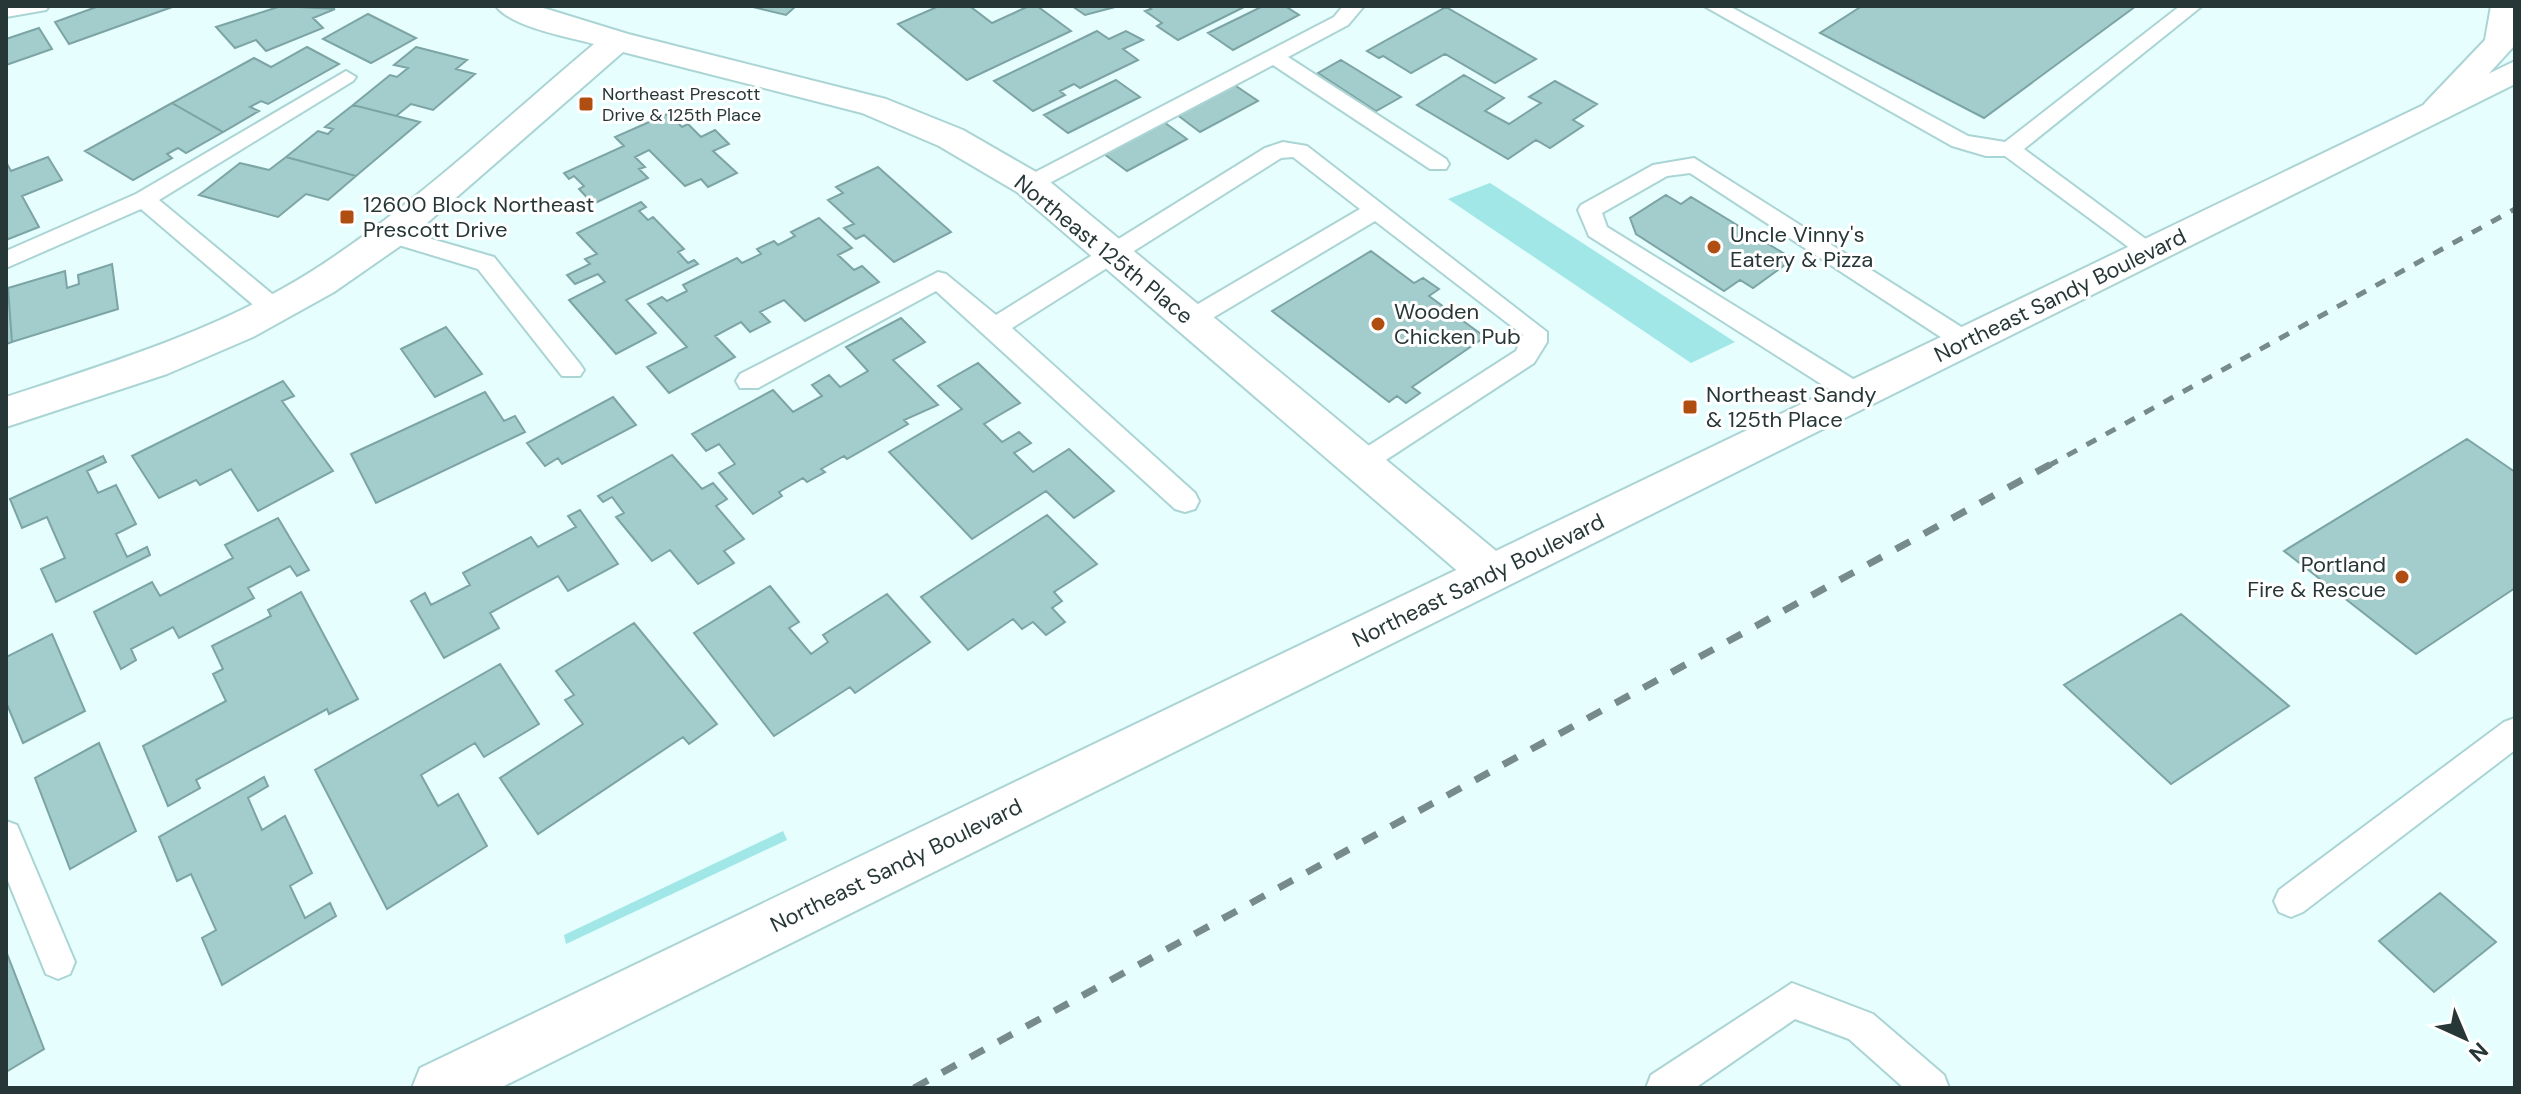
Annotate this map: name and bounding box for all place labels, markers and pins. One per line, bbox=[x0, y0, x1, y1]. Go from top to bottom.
place label: Northeast Prescott Drive & 125th Place bbox=[602, 82, 761, 127]
marker: Northeast Prescott Drive & 125th Place bbox=[577, 95, 595, 113]
place label: 12600 Block Northeast Prescott Drive bbox=[363, 190, 594, 244]
marker: 12600 Block Northeast Prescott Drive bbox=[338, 208, 356, 226]
place label: Uncle Vinny's Eatery & Pizza bbox=[1730, 220, 1873, 274]
marker: Uncle Vinny's Eatery & Pizza bbox=[1705, 238, 1723, 256]
place label: Wooden Chicken Pub bbox=[1394, 297, 1521, 351]
marker: Wooden Chicken Pub bbox=[1369, 315, 1387, 333]
place label: Northeast Sandy & 125th Place bbox=[1706, 380, 1877, 434]
marker: Northeast Sandy & 125th Place bbox=[1681, 398, 1699, 416]
place label: Portland Fire & Rescue bbox=[2247, 550, 2386, 604]
marker: Portland Fire & Rescue bbox=[2393, 568, 2411, 586]

